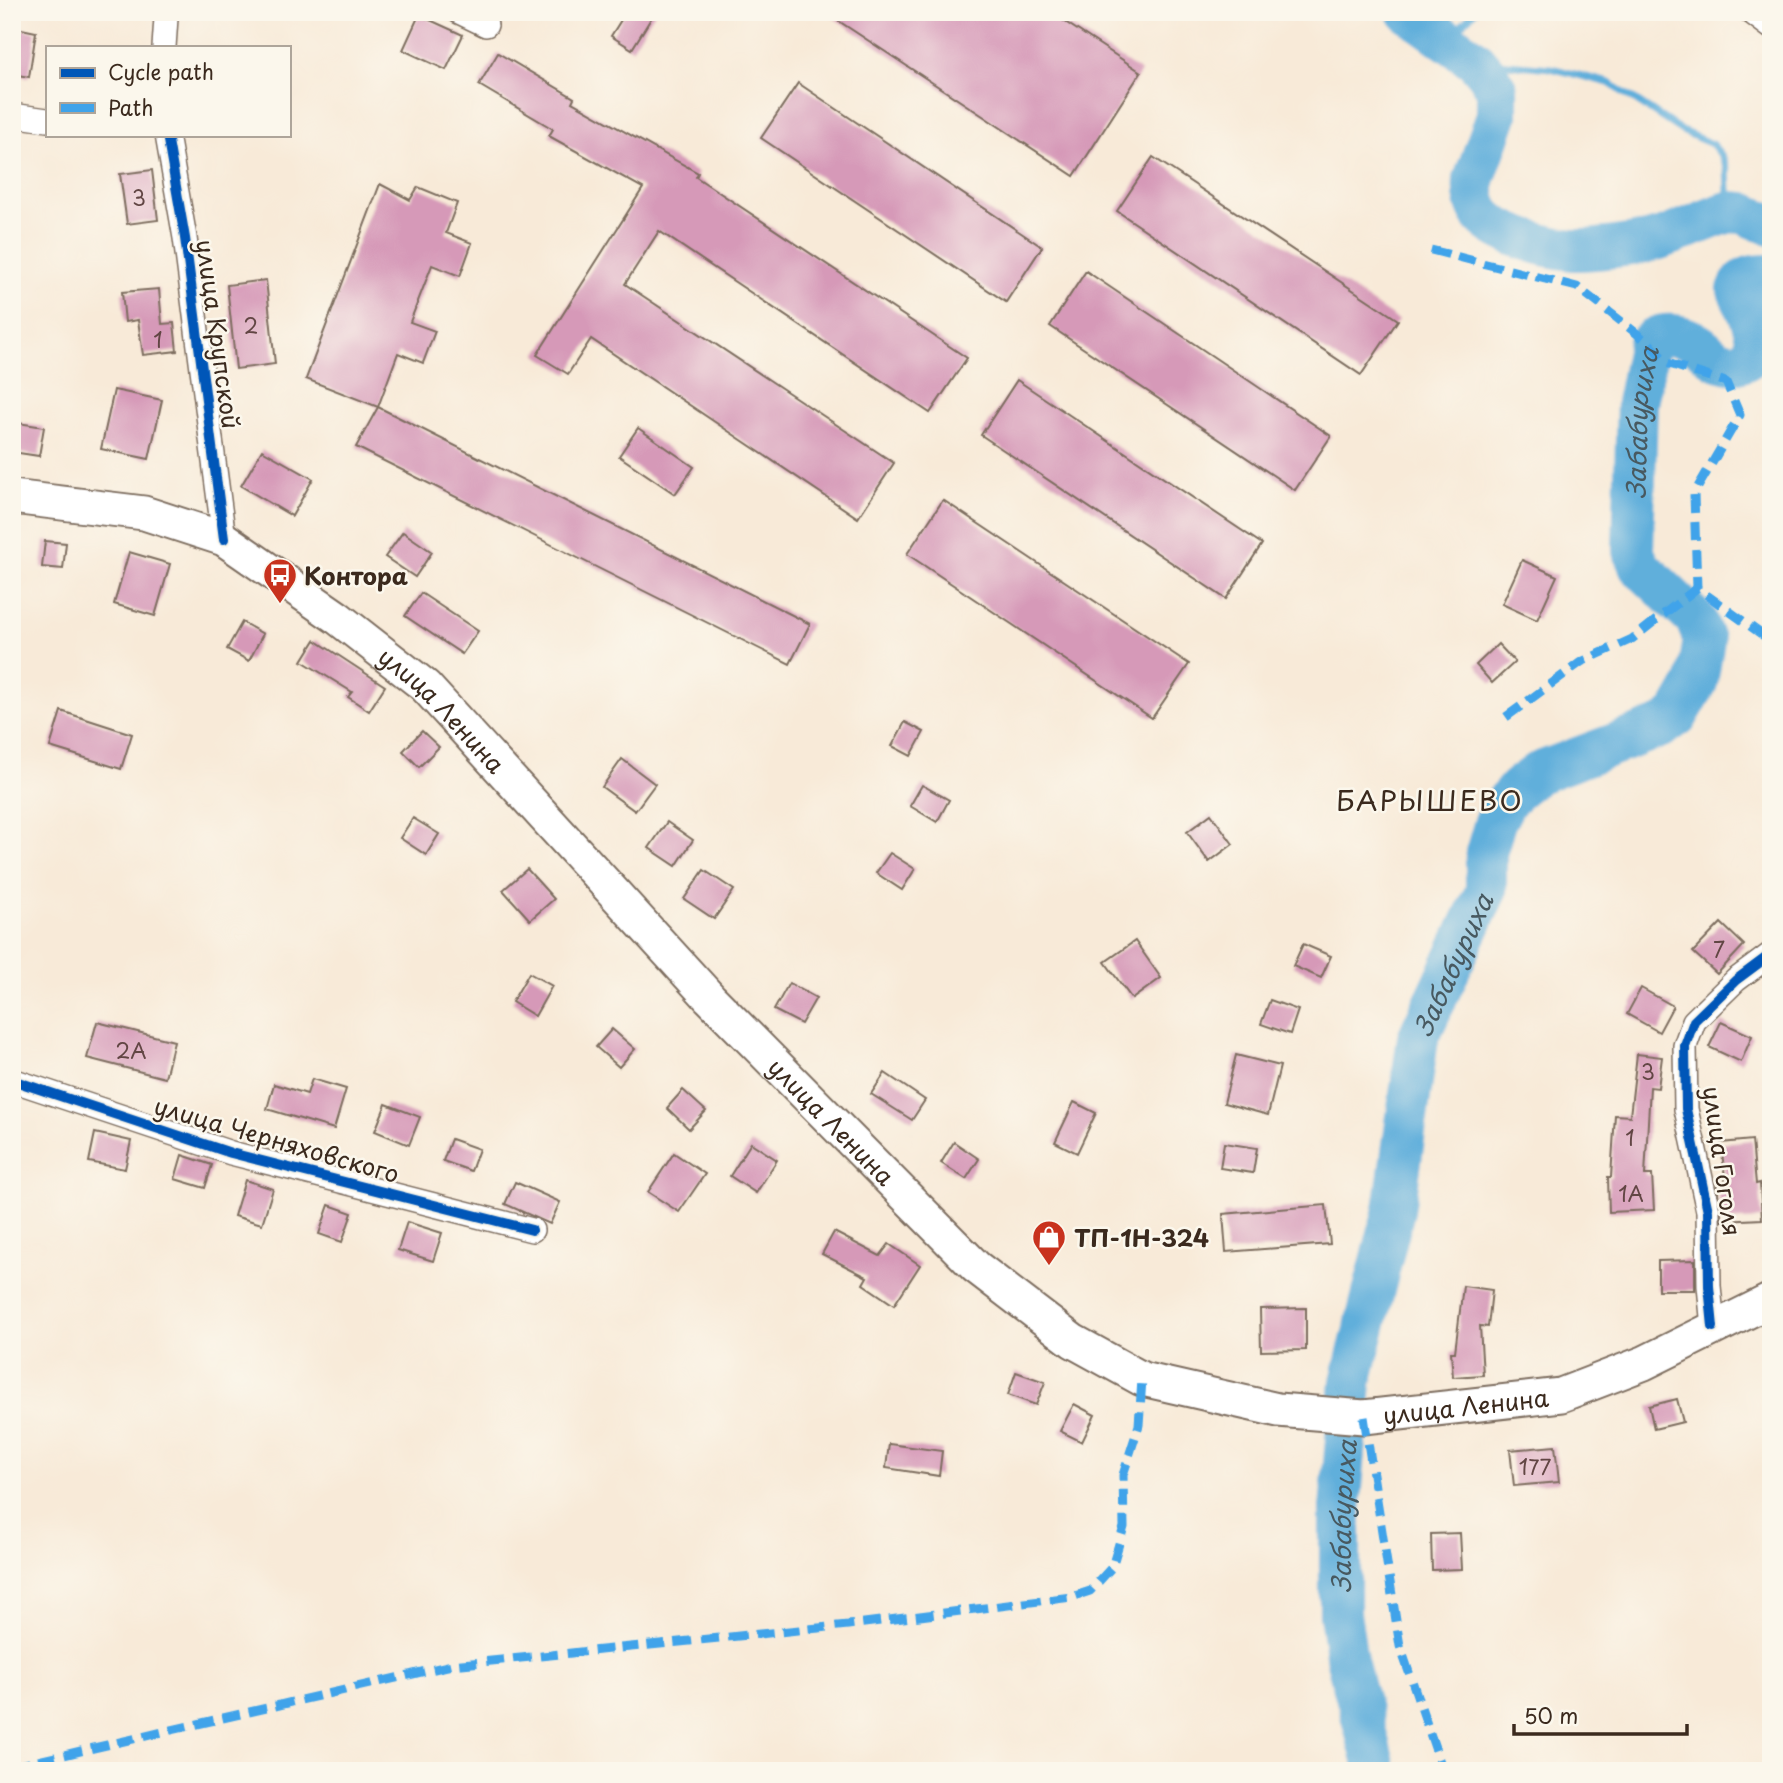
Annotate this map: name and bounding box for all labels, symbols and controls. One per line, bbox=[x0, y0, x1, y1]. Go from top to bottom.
legend bbox=[46, 46, 290, 136]
text: Cycle path bbox=[108, 55, 214, 87]
text: Path bbox=[108, 91, 153, 123]
house number: 3 bbox=[132, 181, 146, 213]
street label: улица Крупской bbox=[188, 237, 250, 431]
house number: 2 bbox=[244, 309, 258, 341]
house number: 1 bbox=[153, 323, 163, 355]
water label: Забабуриха bbox=[1615, 342, 1667, 499]
bus stop icon: Контора bbox=[261, 556, 299, 605]
place label: Контора bbox=[304, 557, 409, 593]
street label: улица Ленина bbox=[371, 638, 514, 781]
district label: БАРЫШЕВО bbox=[1336, 778, 1524, 821]
water label: Забабуриха bbox=[1402, 886, 1502, 1042]
house number: 7 bbox=[1713, 933, 1725, 965]
house number: 2А bbox=[116, 1034, 146, 1066]
street label: улица Ленина bbox=[760, 1049, 903, 1193]
house number: 3 bbox=[1641, 1055, 1655, 1087]
street label: улица Гоголя bbox=[1695, 1084, 1751, 1238]
street label: улица Черняховского bbox=[150, 1087, 404, 1191]
house number: 1 bbox=[1625, 1121, 1635, 1153]
house number: 1А bbox=[1618, 1177, 1644, 1209]
shop icon: ТП-1Н-324 bbox=[1030, 1218, 1068, 1267]
place label: ТП-1Н-324 bbox=[1074, 1219, 1209, 1255]
street label: улица Ленина bbox=[1381, 1379, 1551, 1433]
water label: Забабуриха bbox=[1320, 1438, 1365, 1593]
house number: 177 bbox=[1519, 1450, 1551, 1482]
scale bar bbox=[1514, 1692, 1687, 1736]
text: 50 m bbox=[1524, 1699, 1578, 1731]

